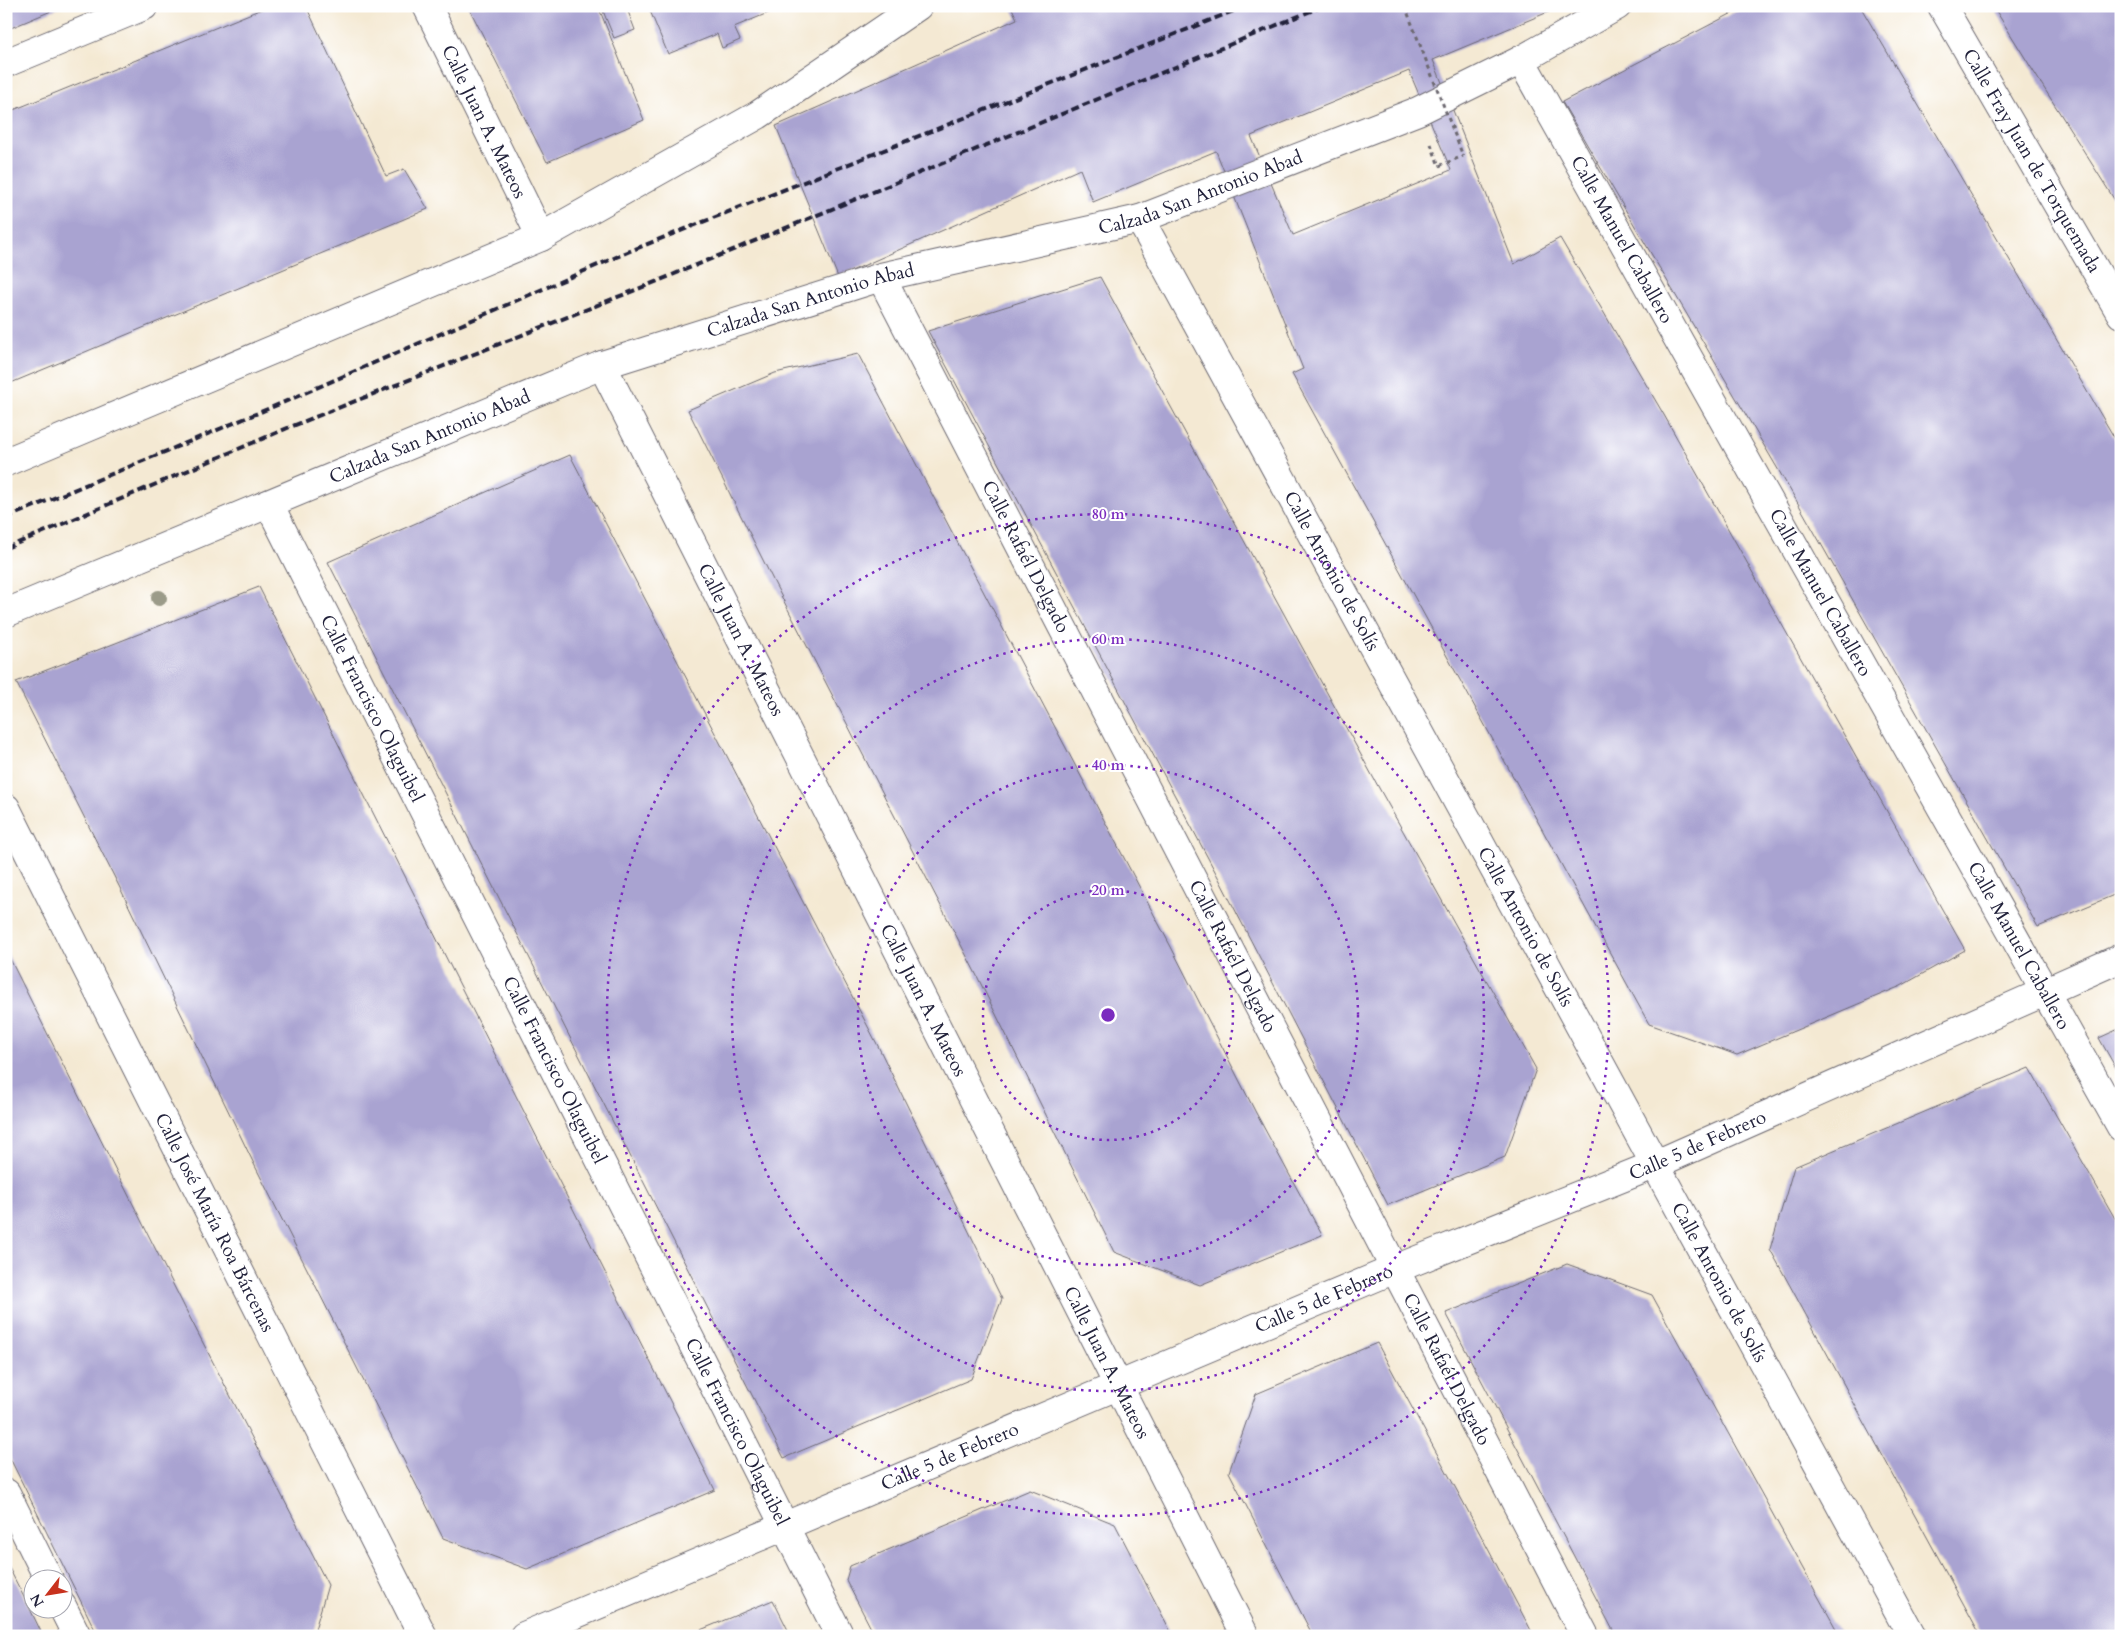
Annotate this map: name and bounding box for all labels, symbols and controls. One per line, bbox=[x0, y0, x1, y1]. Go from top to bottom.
street label: Calle Juan A. Mateos bbox=[435, 41, 533, 203]
street label: Calle Fray Juan de Torquemada bbox=[1957, 44, 2107, 278]
street label: Calzada San Antonio Abad bbox=[1096, 144, 1306, 241]
street label: Calle Manuel Caballero bbox=[1564, 151, 1680, 328]
street label: Calzada San Antonio Abad bbox=[704, 257, 917, 344]
street label: Calzada San Antonio Abad bbox=[325, 383, 534, 490]
street label: Calle Rafaél Delgado bbox=[976, 476, 1076, 637]
street label: Calle Antonio de Solís bbox=[1278, 486, 1386, 656]
text: 80 m bbox=[1091, 504, 1125, 524]
street label: Calle Manuel Caballero bbox=[1763, 504, 1878, 681]
street label: Calle Juan A. Mateos bbox=[691, 559, 791, 721]
street label: Calle Francisco Olaguibel bbox=[314, 610, 430, 807]
text: 60 m bbox=[1091, 629, 1125, 649]
text: 40 m bbox=[1091, 755, 1125, 775]
street label: Calle Antonio de Solís bbox=[1471, 842, 1580, 1011]
street label: Calle Manuel Caballero bbox=[1961, 857, 2077, 1034]
street label: Calle Rafaél Delgado bbox=[1183, 876, 1283, 1037]
text: 20 m bbox=[1091, 880, 1125, 900]
street label: Calle Juan A. Mateos bbox=[874, 919, 973, 1081]
street label: Calle Francisco Olaguibel bbox=[496, 972, 613, 1168]
centre of rings bbox=[1099, 1006, 1117, 1024]
street label: Calle 5 de Febrero bbox=[1625, 1104, 1770, 1187]
street label: Calle José María Roa Bárcenas bbox=[149, 1108, 281, 1336]
street label: Calle Antonio de Solís bbox=[1665, 1198, 1774, 1367]
street label: Calle 5 de Febrero bbox=[1251, 1258, 1397, 1340]
street label: Calle Juan A. Mateos bbox=[1057, 1282, 1156, 1443]
street label: Calle Rafaél Delgado bbox=[1396, 1288, 1497, 1450]
street label: Calle Francisco Olaguibel bbox=[679, 1333, 795, 1530]
street label: Calle 5 de Febrero bbox=[877, 1416, 1023, 1497]
north arrow bbox=[22, 1570, 72, 1620]
text: N bbox=[26, 1590, 49, 1611]

